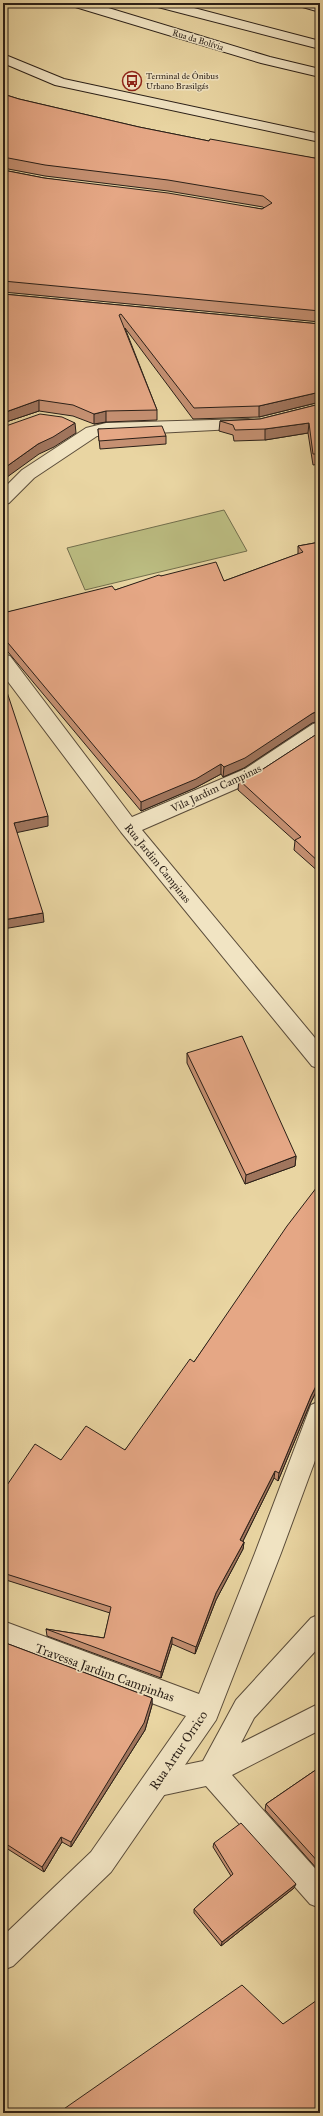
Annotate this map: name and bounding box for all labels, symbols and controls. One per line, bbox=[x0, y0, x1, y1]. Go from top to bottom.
street label: Rua da Bolívia bbox=[171, 27, 225, 53]
bus stop icon: Terminal de Ônibus Urbano Brasilgás bbox=[121, 70, 143, 92]
place label: Terminal de Ônibus Urbano Brasilgás bbox=[146, 70, 218, 92]
street label: Vila Jardim Campinas bbox=[168, 762, 264, 816]
street label: Rua Jardim Campinas bbox=[121, 821, 194, 906]
street label: Travessa Jardim Campinhas bbox=[33, 1640, 177, 1706]
street label: Rua Artur Orrico bbox=[146, 1708, 211, 1793]

